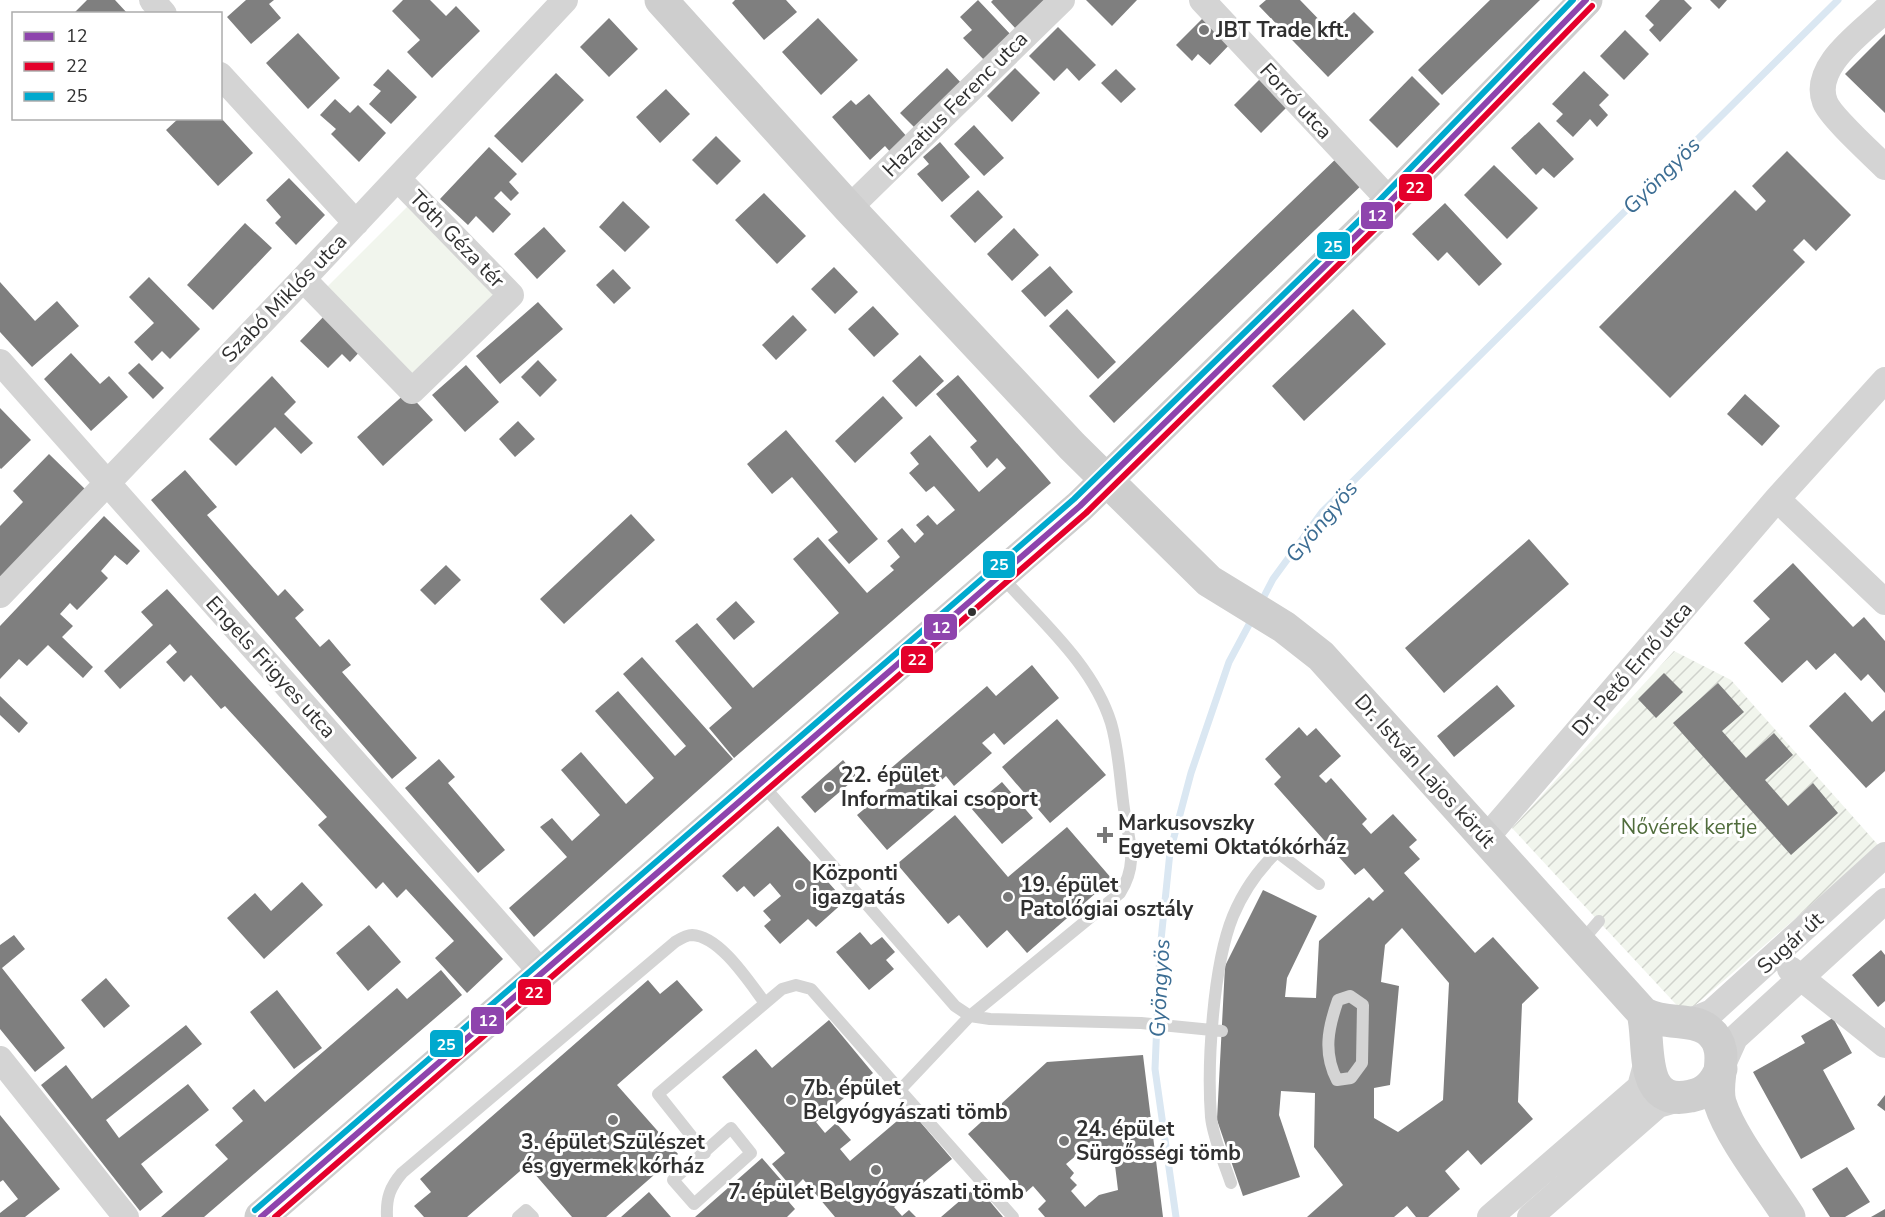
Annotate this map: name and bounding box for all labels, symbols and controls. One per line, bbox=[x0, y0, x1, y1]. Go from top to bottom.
legend bbox=[12, 12, 222, 120]
place label: JBT Trade kft. bbox=[1215, 16, 1349, 44]
marker: JBT Trade kft. bbox=[1197, 23, 1211, 37]
text: 12 bbox=[66, 24, 88, 48]
street label: Hazatius Ferenc utca bbox=[876, 25, 1034, 183]
text: 22 bbox=[66, 54, 88, 78]
street label: Forró utca bbox=[1254, 57, 1338, 145]
text: 25 bbox=[66, 84, 88, 108]
water label: Gyöngyös bbox=[1616, 130, 1707, 221]
line badge: 22 bbox=[1398, 173, 1433, 202]
text: 22 bbox=[1405, 177, 1425, 199]
street label: Tóth Géza tér bbox=[403, 184, 511, 294]
line badge: 12 bbox=[1360, 201, 1394, 230]
text: 12 bbox=[1367, 205, 1387, 227]
street label: Szabó Miklós utca bbox=[215, 227, 353, 369]
line badge: 25 bbox=[1316, 231, 1351, 260]
text: 25 bbox=[1323, 236, 1343, 258]
water label: Gyöngyös bbox=[1279, 474, 1365, 569]
line badge: 25 bbox=[982, 550, 1016, 579]
text: 25 bbox=[989, 554, 1009, 576]
street label: Engels Frigyes utca bbox=[200, 590, 342, 744]
street label: Dr. Pető Ernő utca bbox=[1566, 596, 1698, 742]
unlabelled marker bbox=[966, 606, 978, 618]
line badge: 12 bbox=[923, 613, 958, 641]
text: 12 bbox=[931, 617, 951, 639]
line badge: 22 bbox=[900, 645, 934, 674]
text: 22 bbox=[907, 649, 927, 671]
street label: Dr. István Lajos körút bbox=[1348, 688, 1502, 854]
place label: 22. épület Informatikai csoport bbox=[841, 761, 1039, 813]
marker: 22. épület Informatikai csoport bbox=[822, 780, 836, 794]
place label: Markusovszky Egyetemi Oktatókórház bbox=[1118, 809, 1346, 861]
park label: Nővérek kertje bbox=[1621, 813, 1757, 841]
marker: Markusovszky Egyetemi Oktatókórház bbox=[1096, 826, 1114, 844]
place label: Központi igazgatás bbox=[812, 859, 905, 911]
place label: 19. épület Patológiai osztály bbox=[1020, 871, 1194, 923]
marker: Központi igazgatás bbox=[793, 878, 807, 892]
marker: 19. épület Patológiai osztály bbox=[1001, 890, 1015, 904]
street label: Sugár út bbox=[1751, 905, 1830, 980]
water label: Gyöngyös bbox=[1142, 938, 1178, 1038]
line badge: 22 bbox=[517, 978, 552, 1006]
text: 22 bbox=[524, 982, 544, 1004]
line badge: 12 bbox=[470, 1006, 505, 1035]
text: 12 bbox=[478, 1010, 498, 1032]
line badge: 25 bbox=[429, 1029, 464, 1058]
text: 25 bbox=[436, 1034, 456, 1056]
place label: 7b. épület Belgyógyászati tömb bbox=[803, 1074, 1008, 1126]
marker: 7b. épület Belgyógyászati tömb bbox=[784, 1093, 798, 1107]
marker: 3. épület Szülészet és gyermek kórház bbox=[606, 1113, 620, 1127]
place label: 24. épület Sürgősségi tömb bbox=[1076, 1115, 1241, 1167]
place label: 3. épület Szülészet és gyermek kórház bbox=[521, 1128, 706, 1180]
marker: 24. épület Sürgősségi tömb bbox=[1057, 1134, 1071, 1148]
marker: 7. épület Belgyógyászati tömb bbox=[869, 1163, 883, 1177]
place label: 7. épület Belgyógyászati tömb bbox=[728, 1178, 1024, 1206]

